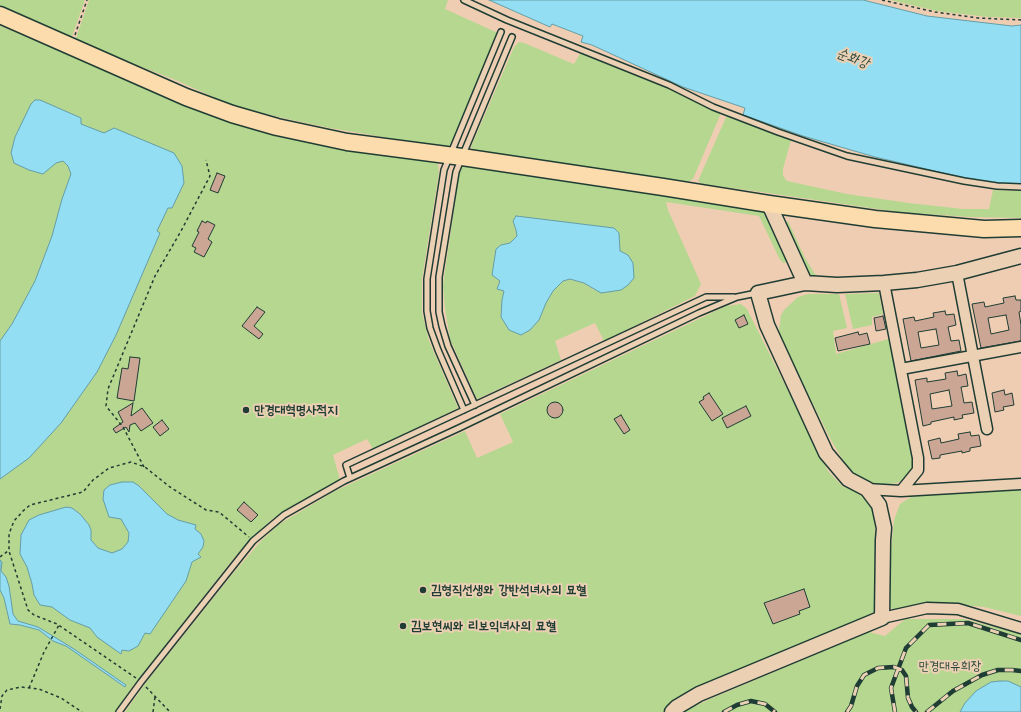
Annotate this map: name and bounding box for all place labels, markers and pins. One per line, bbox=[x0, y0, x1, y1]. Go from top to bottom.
place label: 만경대혁명사적지 bbox=[254, 402, 338, 418]
marker: 만경대혁명사적지 bbox=[241, 405, 251, 415]
place label: 김형직선생와 강반석녀사의 묘혈 bbox=[431, 582, 587, 598]
marker: 김형직선생와 강반석녀사의 묘혈 bbox=[418, 585, 428, 595]
place label: 김보현씨와 리보익녀사의 묘혈 bbox=[411, 618, 556, 634]
marker: 김보현씨와 리보익녀사의 묘혈 bbox=[398, 621, 408, 631]

